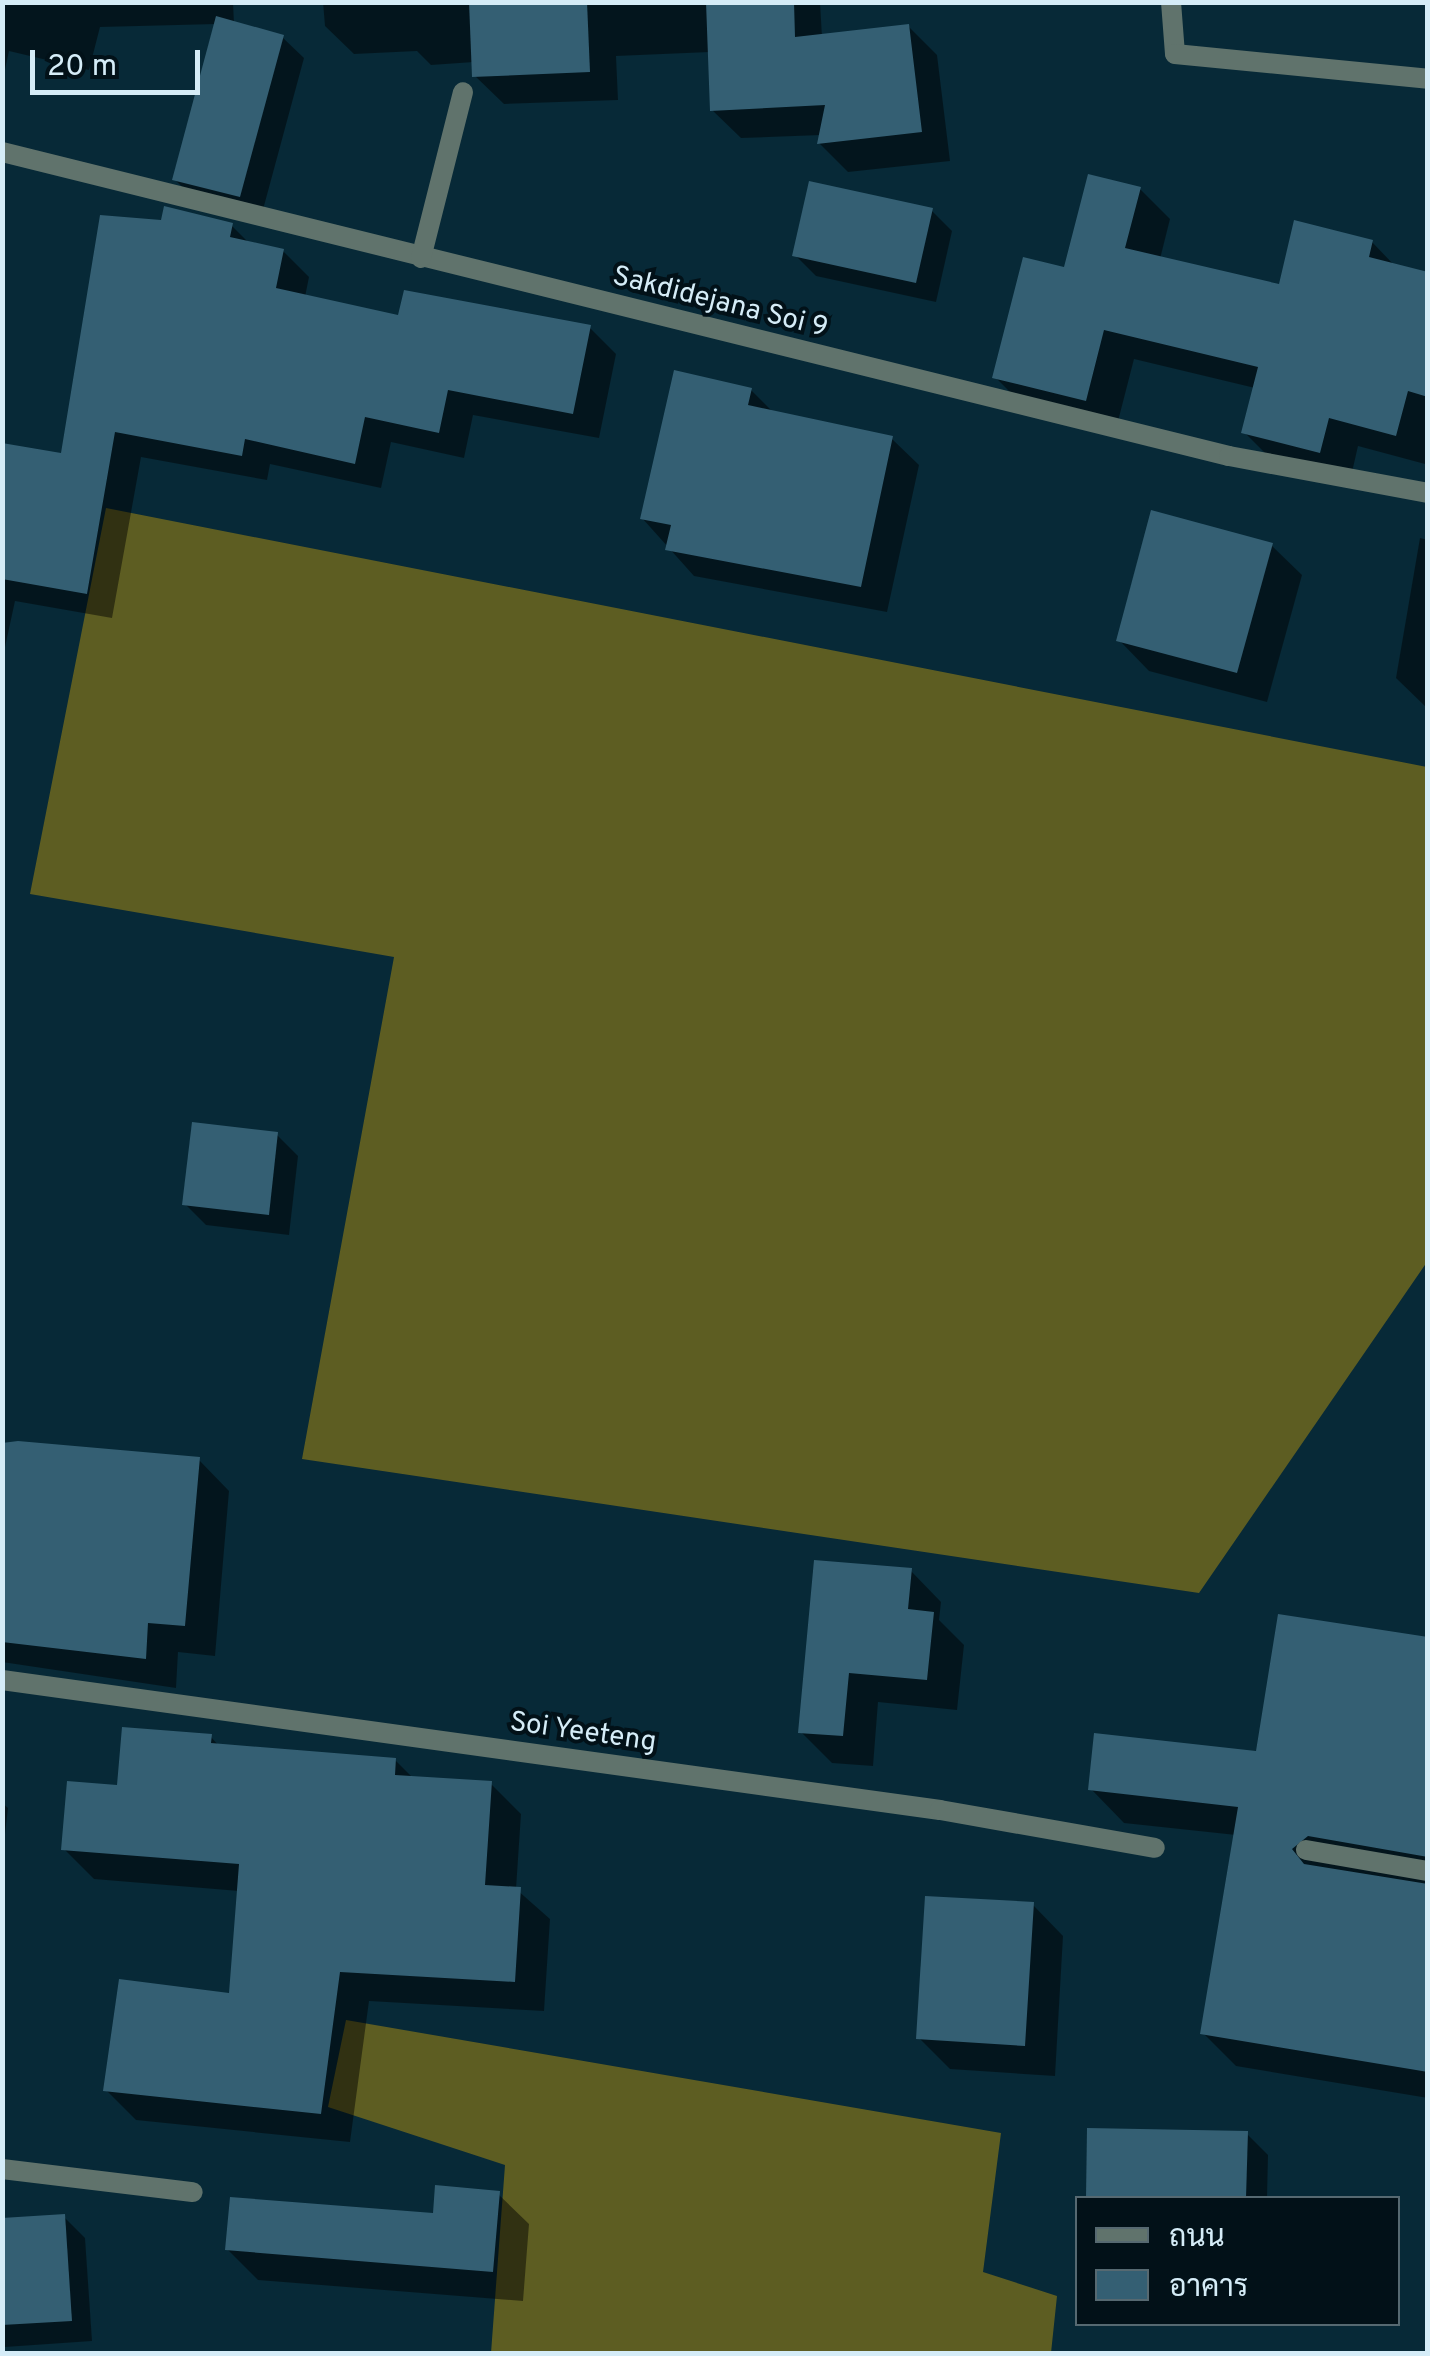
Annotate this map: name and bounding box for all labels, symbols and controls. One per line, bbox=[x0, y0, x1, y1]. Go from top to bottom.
scale bar bbox=[35, 30, 205, 92]
text: 20 m bbox=[47, 49, 117, 86]
street label: Sakdidejana Soi 9 bbox=[609, 260, 831, 346]
street label: Soi Yeeteng bbox=[507, 1706, 659, 1760]
legend bbox=[1075, 2196, 1400, 2326]
text: ถนน bbox=[1169, 2220, 1225, 2257]
text: อาคาร bbox=[1169, 2270, 1248, 2307]

